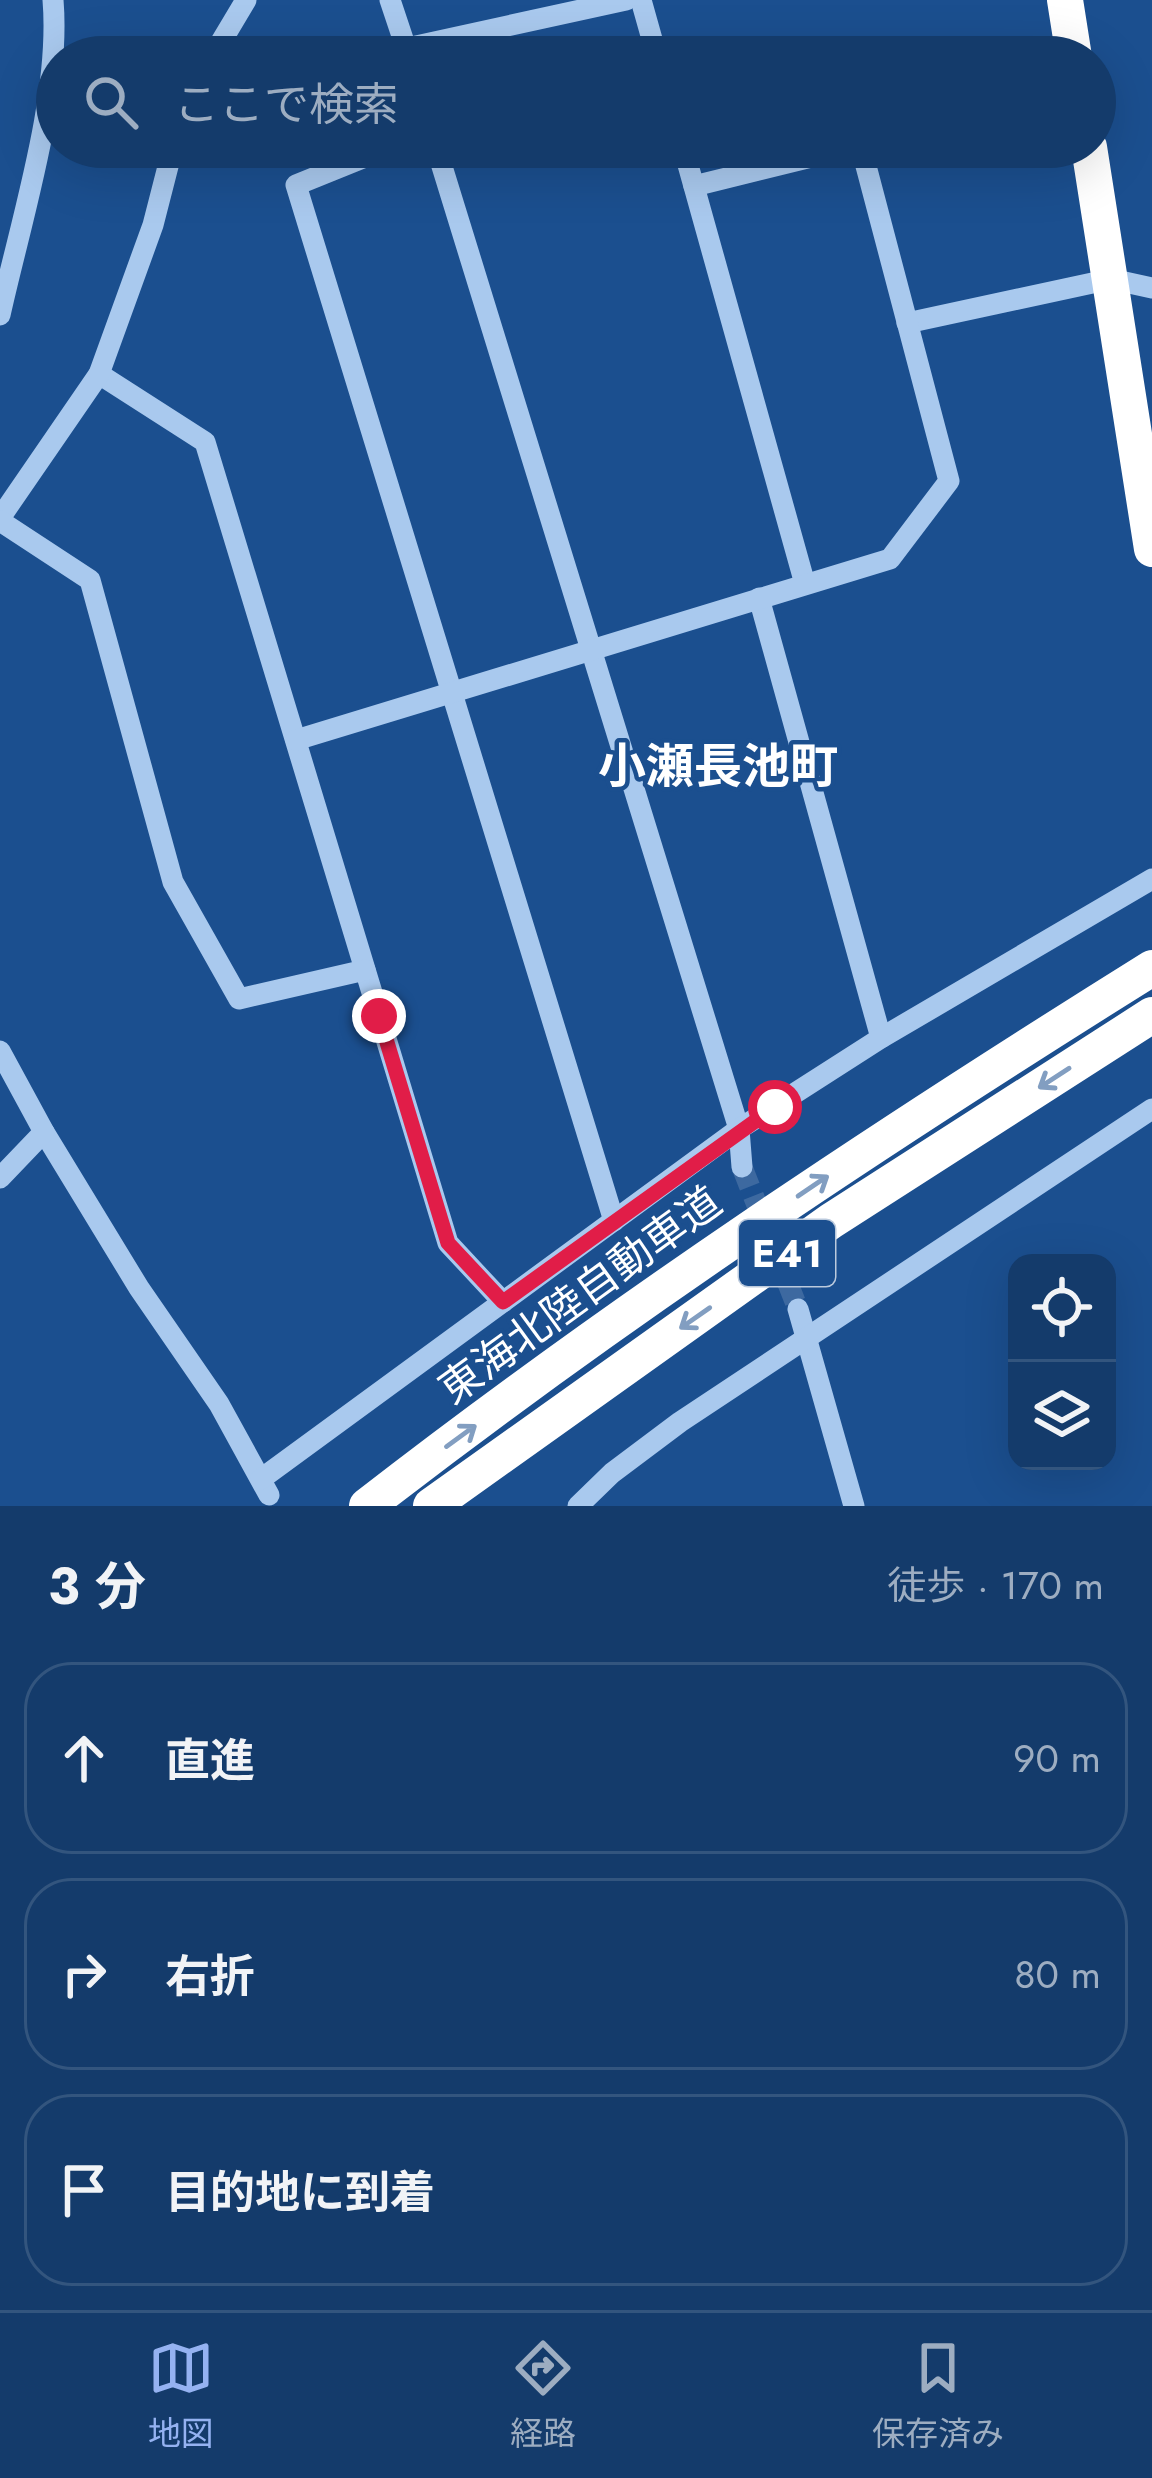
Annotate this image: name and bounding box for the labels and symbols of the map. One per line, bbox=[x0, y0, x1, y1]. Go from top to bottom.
district label: 小瀬長池町 bbox=[598, 732, 838, 801]
route end bbox=[352, 989, 406, 1043]
one-way arrow bbox=[1037, 1066, 1071, 1091]
route start bbox=[748, 1080, 802, 1134]
street label: 東海北陸自動車道 bbox=[426, 1172, 734, 1418]
one-way arrow bbox=[795, 1174, 829, 1199]
road number: E41 bbox=[739, 1220, 835, 1286]
one-way arrow bbox=[679, 1305, 712, 1330]
one-way arrow bbox=[444, 1424, 477, 1450]

